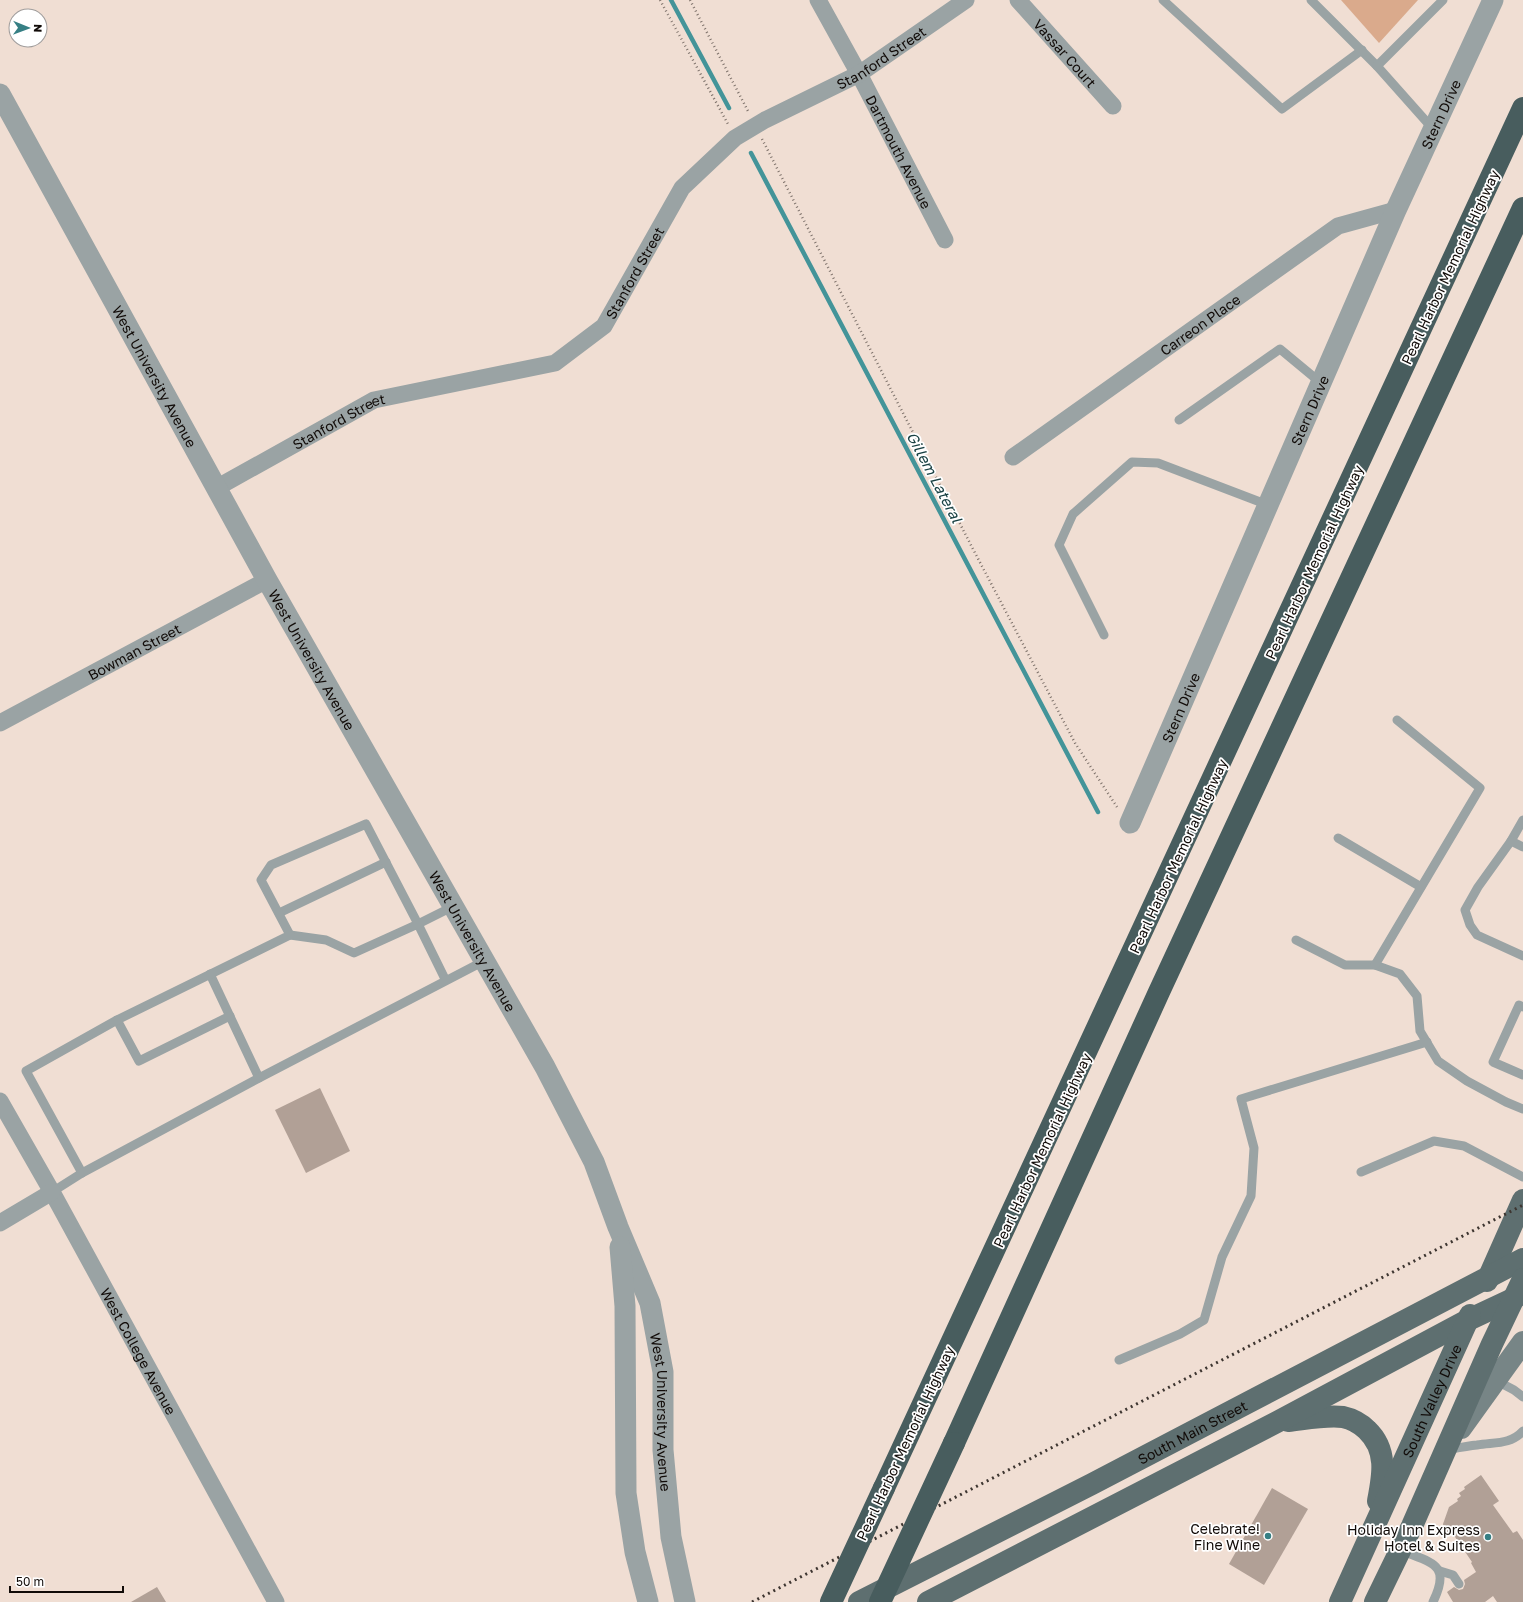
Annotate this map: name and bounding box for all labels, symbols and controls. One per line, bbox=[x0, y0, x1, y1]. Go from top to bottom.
north arrow bbox=[8, 8, 48, 48]
street label: Vassar Court bbox=[1030, 15, 1100, 91]
street label: Stanford Street bbox=[833, 22, 929, 92]
text: N bbox=[32, 24, 45, 32]
street label: Stern Drive bbox=[1417, 76, 1464, 151]
street label: Dartmouth Avenue bbox=[863, 92, 936, 211]
street label: Pearl Harbor Memorial Highway bbox=[1397, 167, 1503, 367]
street label: Stanford Street bbox=[601, 224, 667, 322]
street label: Carreon Place bbox=[1156, 290, 1243, 359]
street label: West University Avenue bbox=[109, 302, 201, 450]
street label: Stern Drive bbox=[1286, 373, 1332, 448]
street label: Stanford Street bbox=[289, 389, 386, 452]
water label: Gillem Lateral bbox=[903, 428, 967, 527]
street label: Pearl Harbor Memorial Highway bbox=[1261, 462, 1367, 662]
street label: West University Avenue bbox=[266, 586, 359, 733]
street label: Bowman Street bbox=[85, 619, 183, 683]
street label: Stern Drive bbox=[1157, 670, 1203, 745]
street label: Pearl Harbor Memorial Highway bbox=[1125, 756, 1231, 956]
street label: West University Avenue bbox=[426, 867, 520, 1014]
street label: Pearl Harbor Memorial Highway bbox=[989, 1050, 1095, 1250]
street label: West College Avenue bbox=[97, 1285, 180, 1417]
street label: West University Avenue bbox=[647, 1331, 675, 1492]
street label: South Valley Drive bbox=[1398, 1341, 1464, 1460]
street label: Pearl Harbor Memorial Highway bbox=[852, 1343, 958, 1543]
street label: South Main Street bbox=[1134, 1396, 1250, 1467]
place label: Celebrate! Fine Wine bbox=[1190, 1520, 1260, 1553]
place label: Holiday Inn Express Hotel & Suites bbox=[1347, 1521, 1480, 1554]
marker: Celebrate! Fine Wine bbox=[1263, 1531, 1273, 1541]
marker: Holiday Inn Express Hotel & Suites bbox=[1483, 1532, 1493, 1542]
scale bar bbox=[10, 1568, 123, 1594]
text: 50 m bbox=[16, 1574, 44, 1589]

